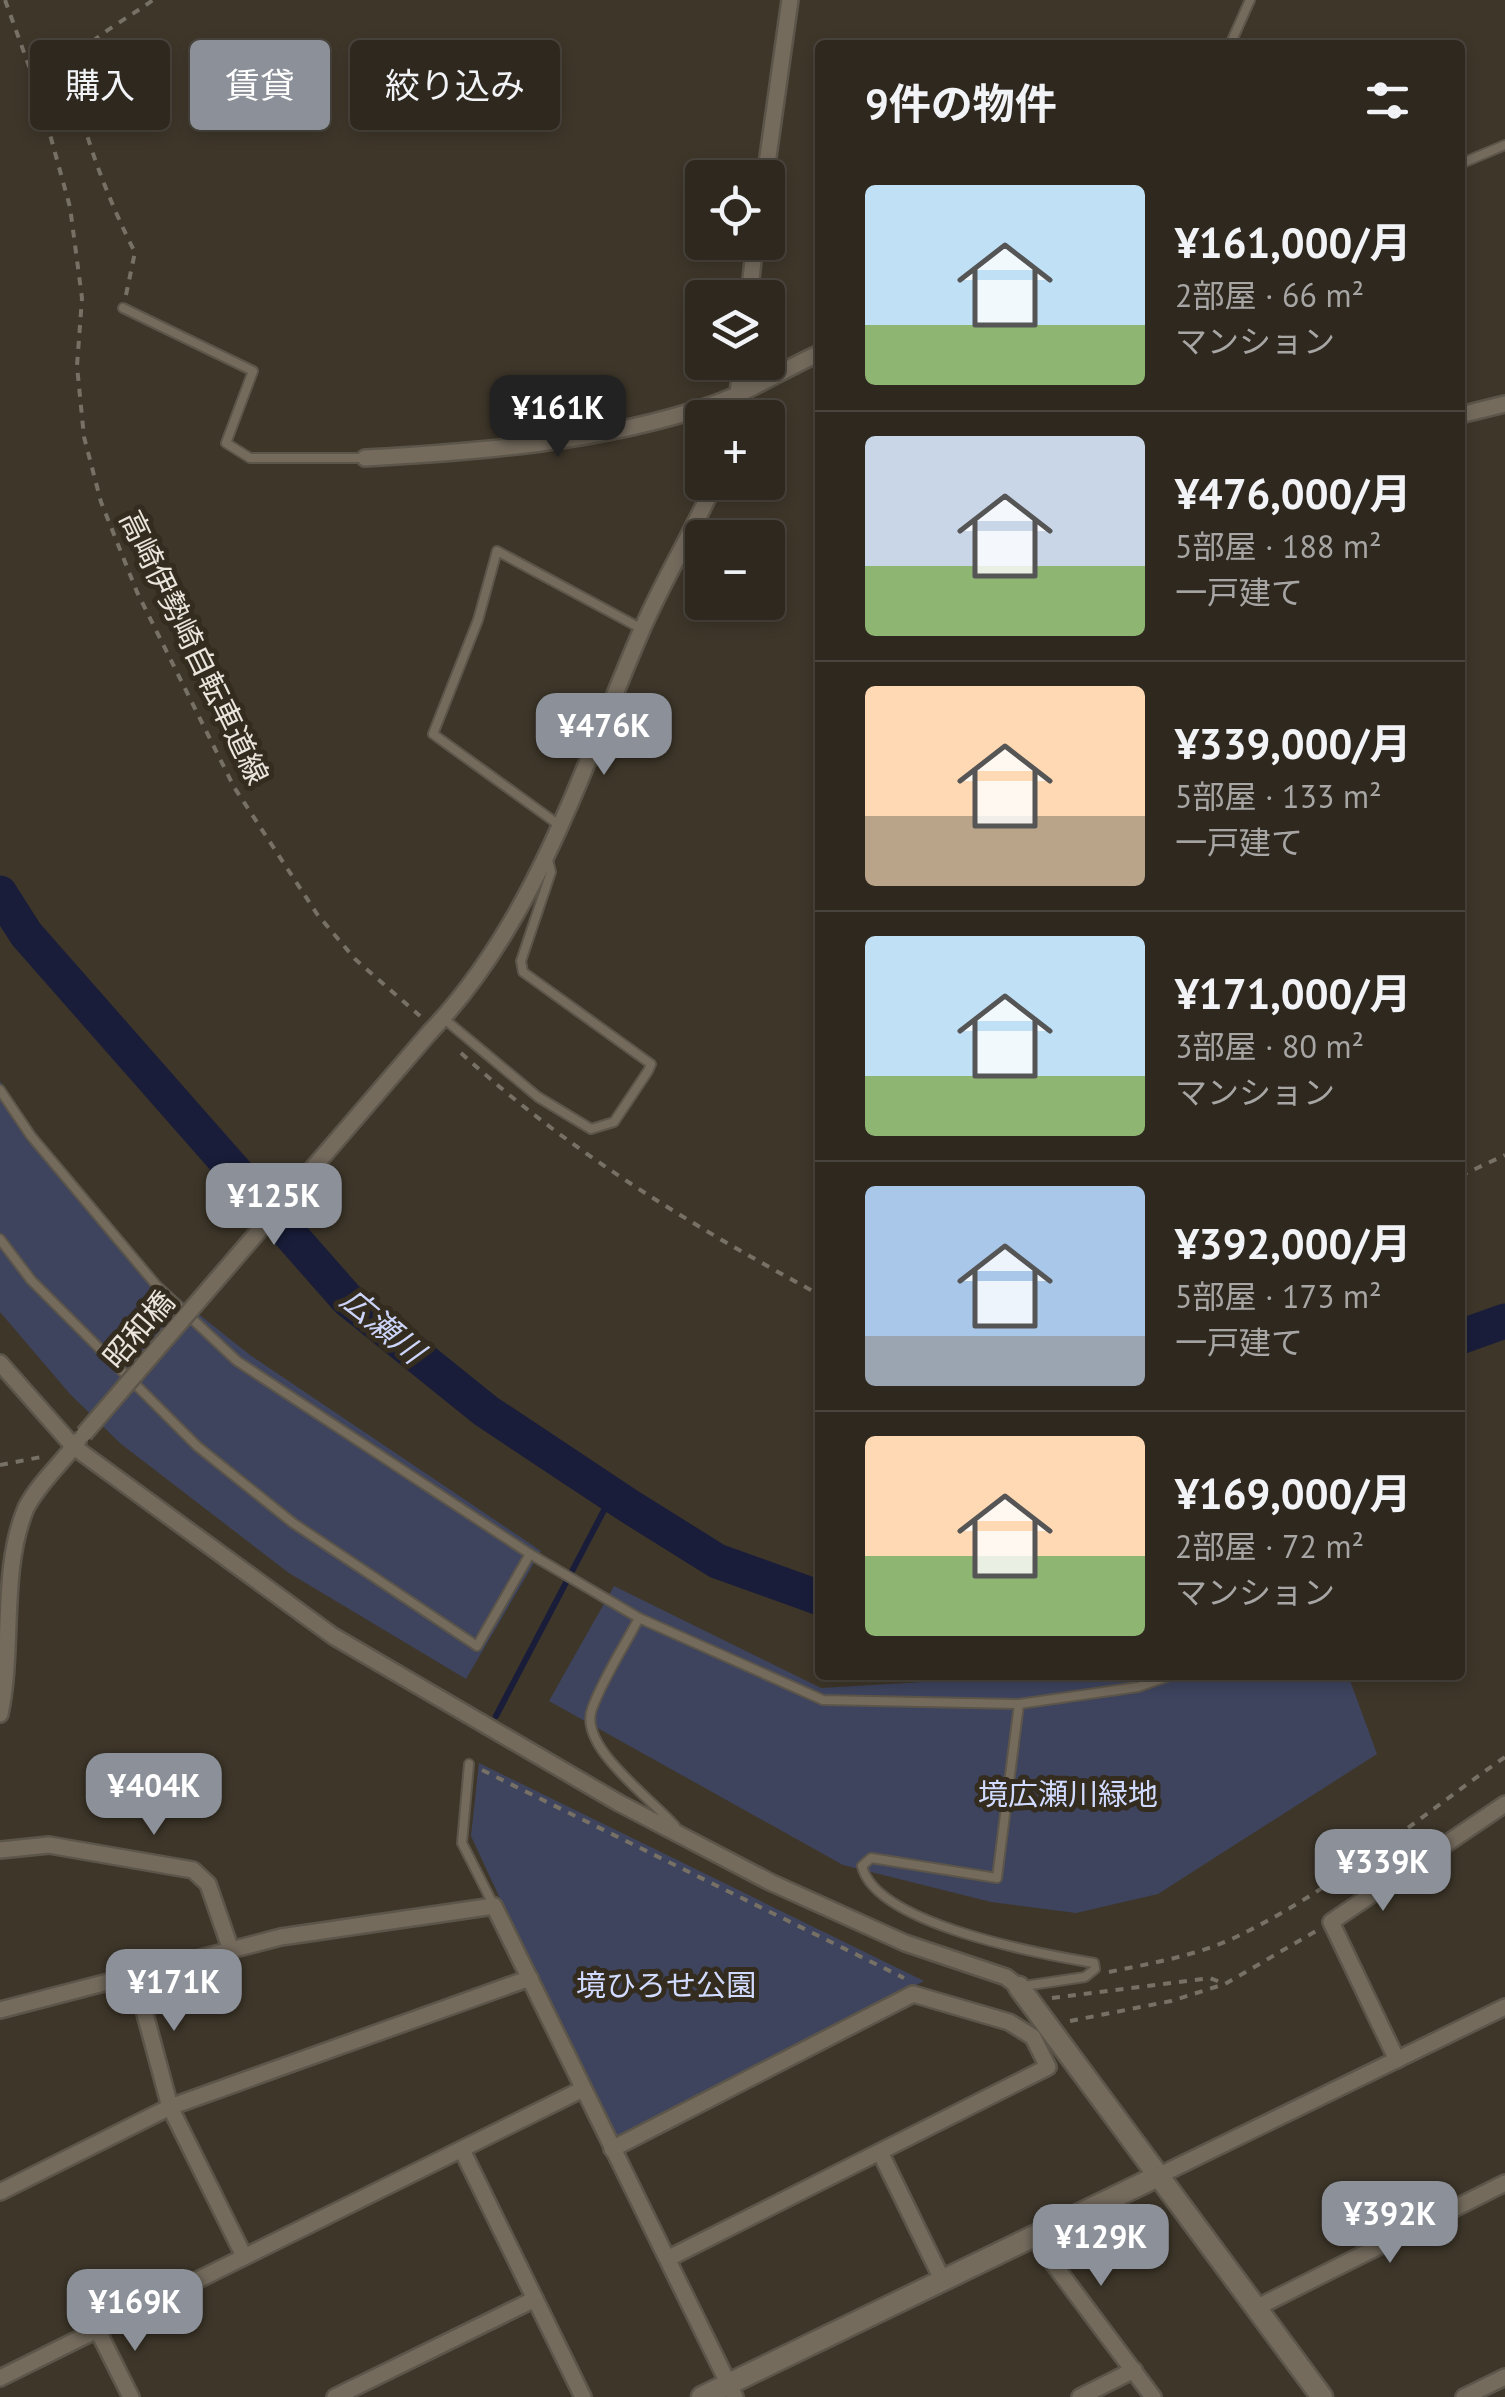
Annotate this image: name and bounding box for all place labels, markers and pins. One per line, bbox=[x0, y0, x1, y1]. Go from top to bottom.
pin: ¥161K bbox=[488, 375, 628, 460]
pin: ¥476K bbox=[534, 693, 674, 778]
pin: ¥125K bbox=[204, 1163, 344, 1248]
pin: ¥404K bbox=[84, 1753, 224, 1838]
pin: ¥339K bbox=[1313, 1829, 1453, 1914]
pin: ¥171K bbox=[104, 1949, 244, 2034]
pin: ¥392K bbox=[1320, 2181, 1460, 2266]
pin: ¥129K bbox=[1031, 2204, 1171, 2289]
pin: ¥169K bbox=[65, 2269, 205, 2354]

